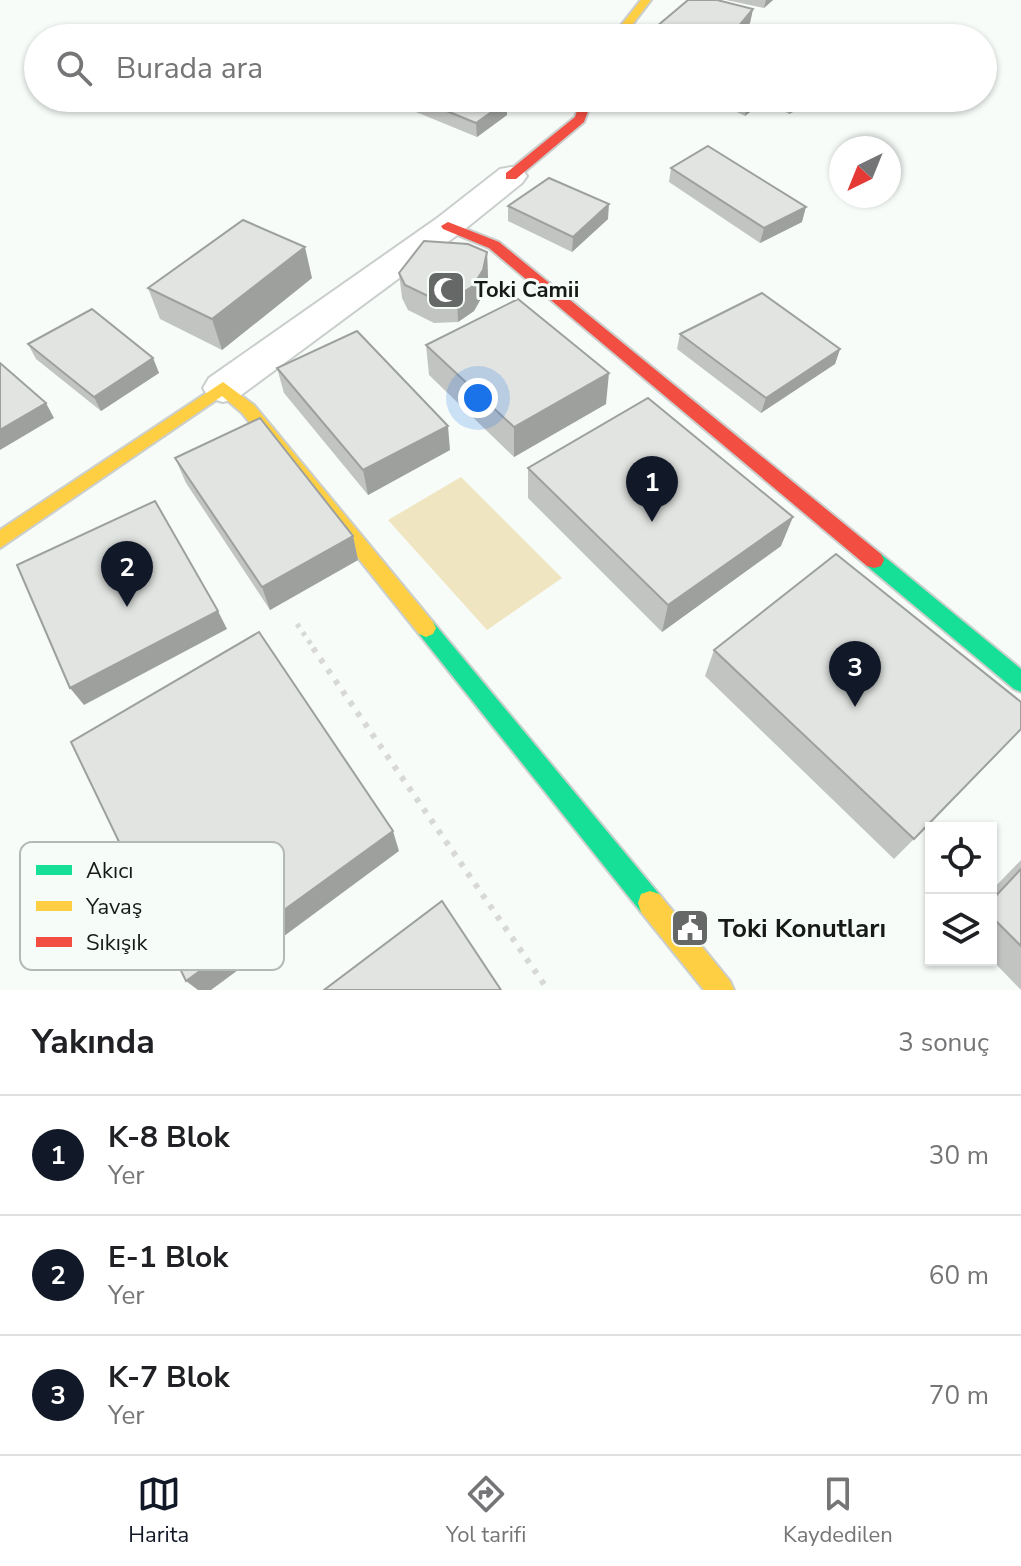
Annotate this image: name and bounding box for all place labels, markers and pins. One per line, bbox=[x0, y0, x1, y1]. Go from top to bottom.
mosque icon: Toki Camii bbox=[425, 269, 467, 311]
place label: Toki Camii bbox=[474, 275, 579, 305]
pin: 1 bbox=[626, 456, 678, 522]
pin: 2 bbox=[101, 541, 153, 607]
pin: 3 bbox=[829, 641, 881, 707]
public building icon: Toki Konutları bbox=[669, 907, 711, 949]
place label: Toki Konutları bbox=[718, 911, 886, 946]

